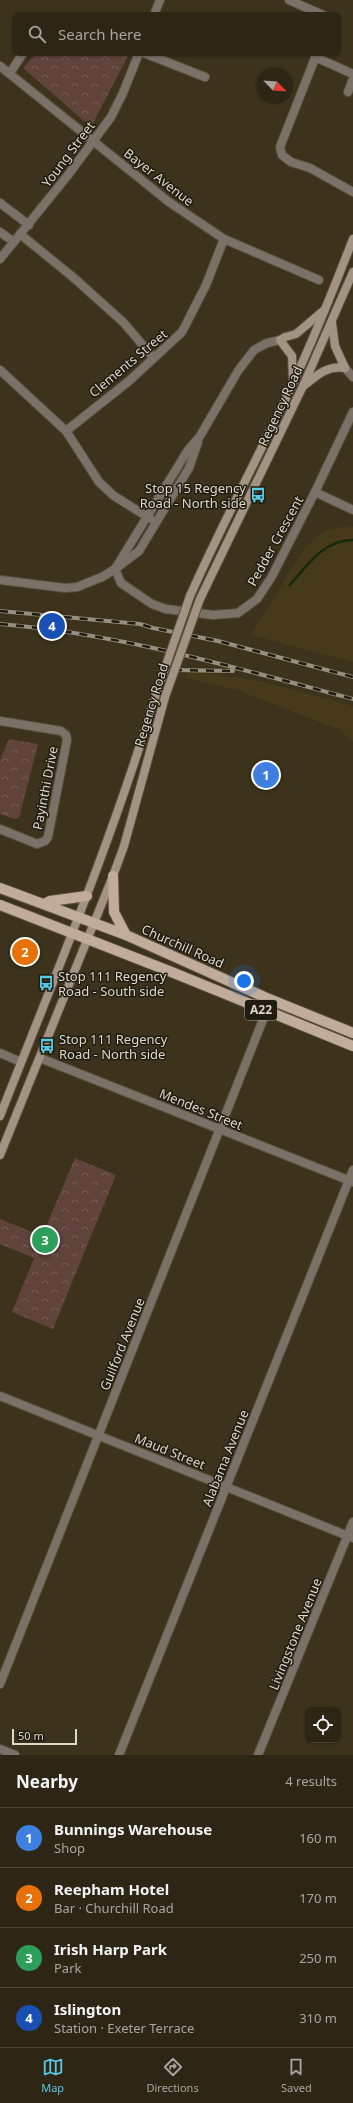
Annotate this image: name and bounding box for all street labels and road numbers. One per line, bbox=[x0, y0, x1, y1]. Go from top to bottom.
street label: Young Street bbox=[37, 117, 99, 191]
street label: Bayer Avenue bbox=[120, 144, 198, 210]
street label: Clements Street bbox=[85, 325, 171, 401]
street label: Regency Road bbox=[254, 363, 306, 449]
street label: Pedder Crescent bbox=[243, 492, 307, 589]
street label: Regency Road bbox=[130, 661, 172, 749]
street label: Payinthi Drive bbox=[28, 745, 62, 831]
street label: Churchill Road bbox=[139, 920, 227, 972]
road number: A22 bbox=[245, 1000, 277, 1020]
street label: Mendes Street bbox=[157, 1084, 246, 1134]
street label: Guilford Avenue bbox=[95, 1295, 149, 1393]
street label: Alabama Avenue bbox=[197, 1407, 253, 1509]
street label: Maud Street bbox=[132, 1429, 208, 1473]
street label: Livingstone Avenue bbox=[264, 1575, 326, 1693]

